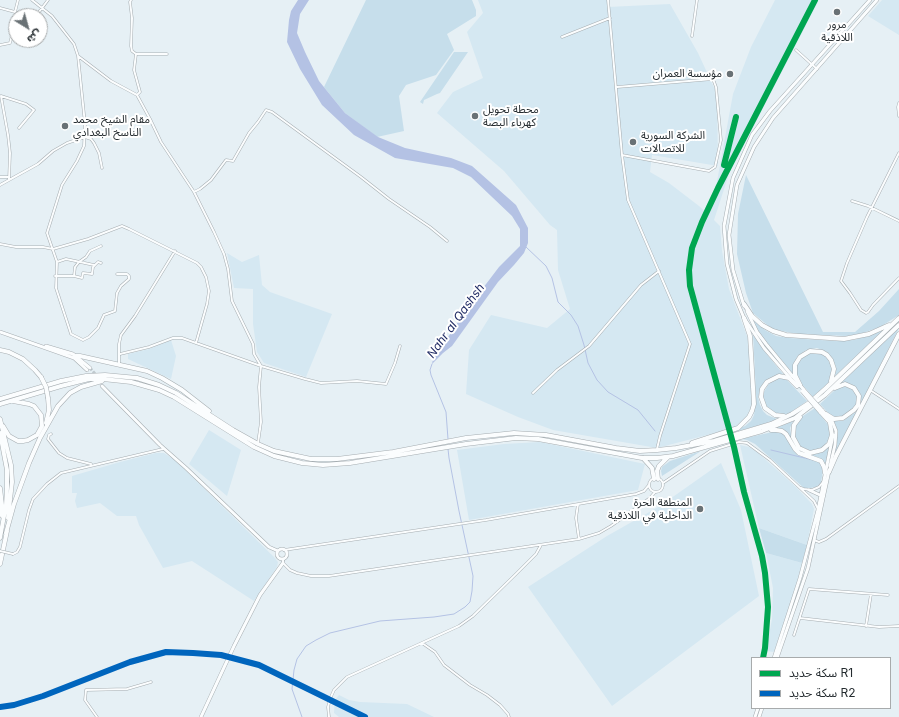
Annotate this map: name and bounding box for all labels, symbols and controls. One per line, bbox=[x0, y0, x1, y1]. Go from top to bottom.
marker: مرور اللاذقية bbox=[832, 7, 842, 17]
north arrow bbox=[8, 8, 48, 48]
place label: مرور اللاذقية bbox=[821, 18, 853, 44]
text: ش bbox=[24, 27, 45, 47]
place label: مؤسسة العمران bbox=[653, 67, 722, 81]
marker: مؤسسة العمران bbox=[725, 69, 735, 79]
place label: محطة تحويل كهرباء البصة bbox=[483, 103, 539, 129]
marker: محطة تحويل كهرباء البصة bbox=[470, 111, 480, 121]
place label: مقام الشيخ محمد الناسخ البغدادي bbox=[73, 113, 150, 139]
marker: مقام الشيخ محمد الناسخ البغدادي bbox=[60, 121, 70, 131]
place label: الشركة السورية للاتصالات bbox=[641, 129, 705, 155]
marker: الشركة السورية للاتصالات bbox=[628, 137, 638, 147]
water label: Nahr al Qashsh bbox=[424, 281, 488, 361]
place label: المنطقة الحرة الداخلية في اللاذقية bbox=[608, 496, 692, 522]
marker: المنطقة الحرة الداخلية في اللاذقية bbox=[695, 504, 705, 514]
legend bbox=[751, 657, 891, 709]
text: سكة حديد R1 bbox=[789, 665, 853, 680]
text: سكة حديد R2 bbox=[789, 685, 856, 700]

